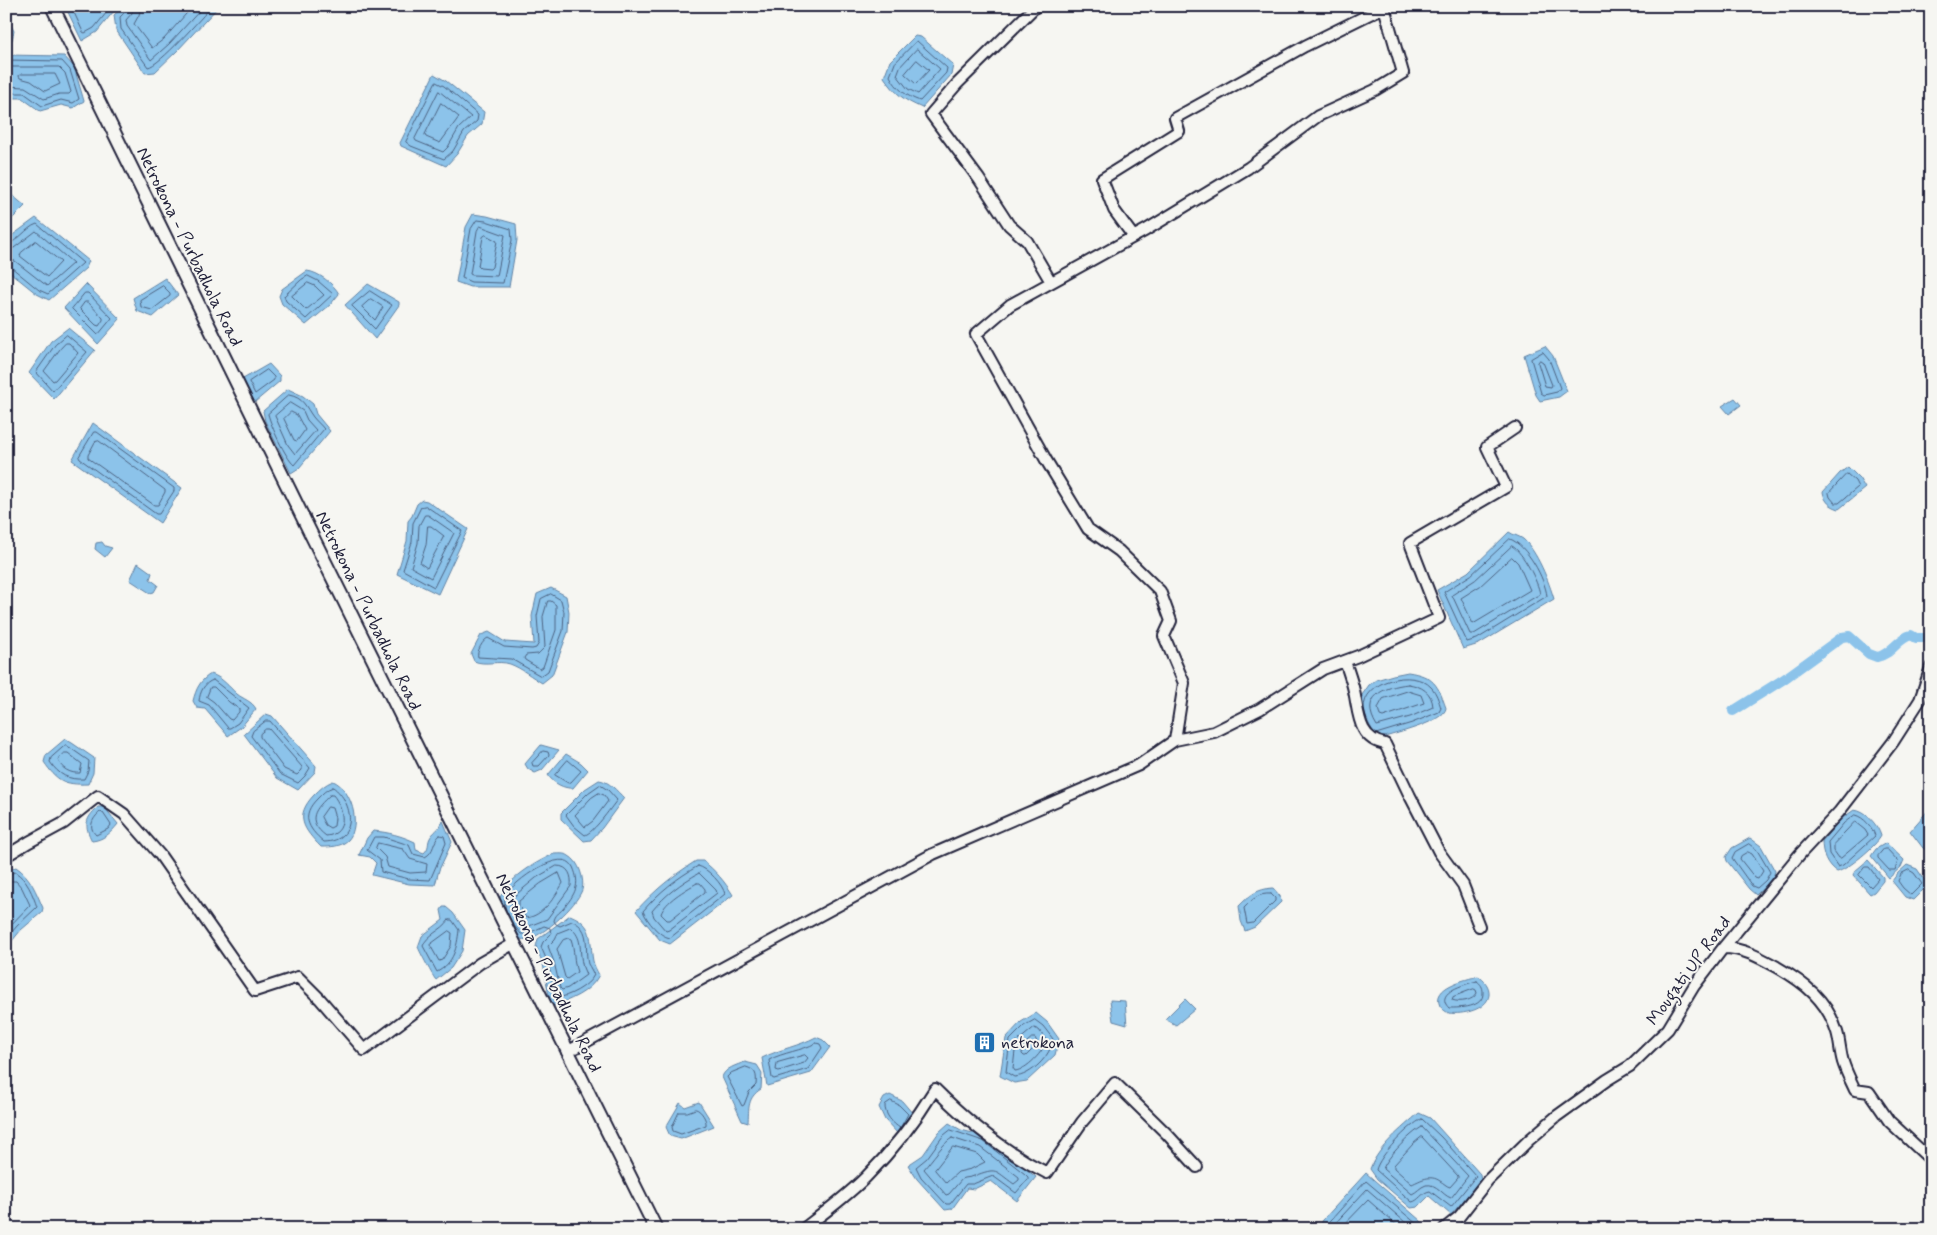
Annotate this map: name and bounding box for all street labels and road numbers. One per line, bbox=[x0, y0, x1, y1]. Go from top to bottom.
street label: Netrokona - Purbadhola Road bbox=[130, 143, 248, 351]
street label: Netrokona - Purbadhola Road bbox=[309, 507, 427, 715]
street label: Netrokona - Purbadhola Road bbox=[489, 869, 607, 1077]
street label: Mougati UP Road bbox=[1641, 911, 1738, 1032]

